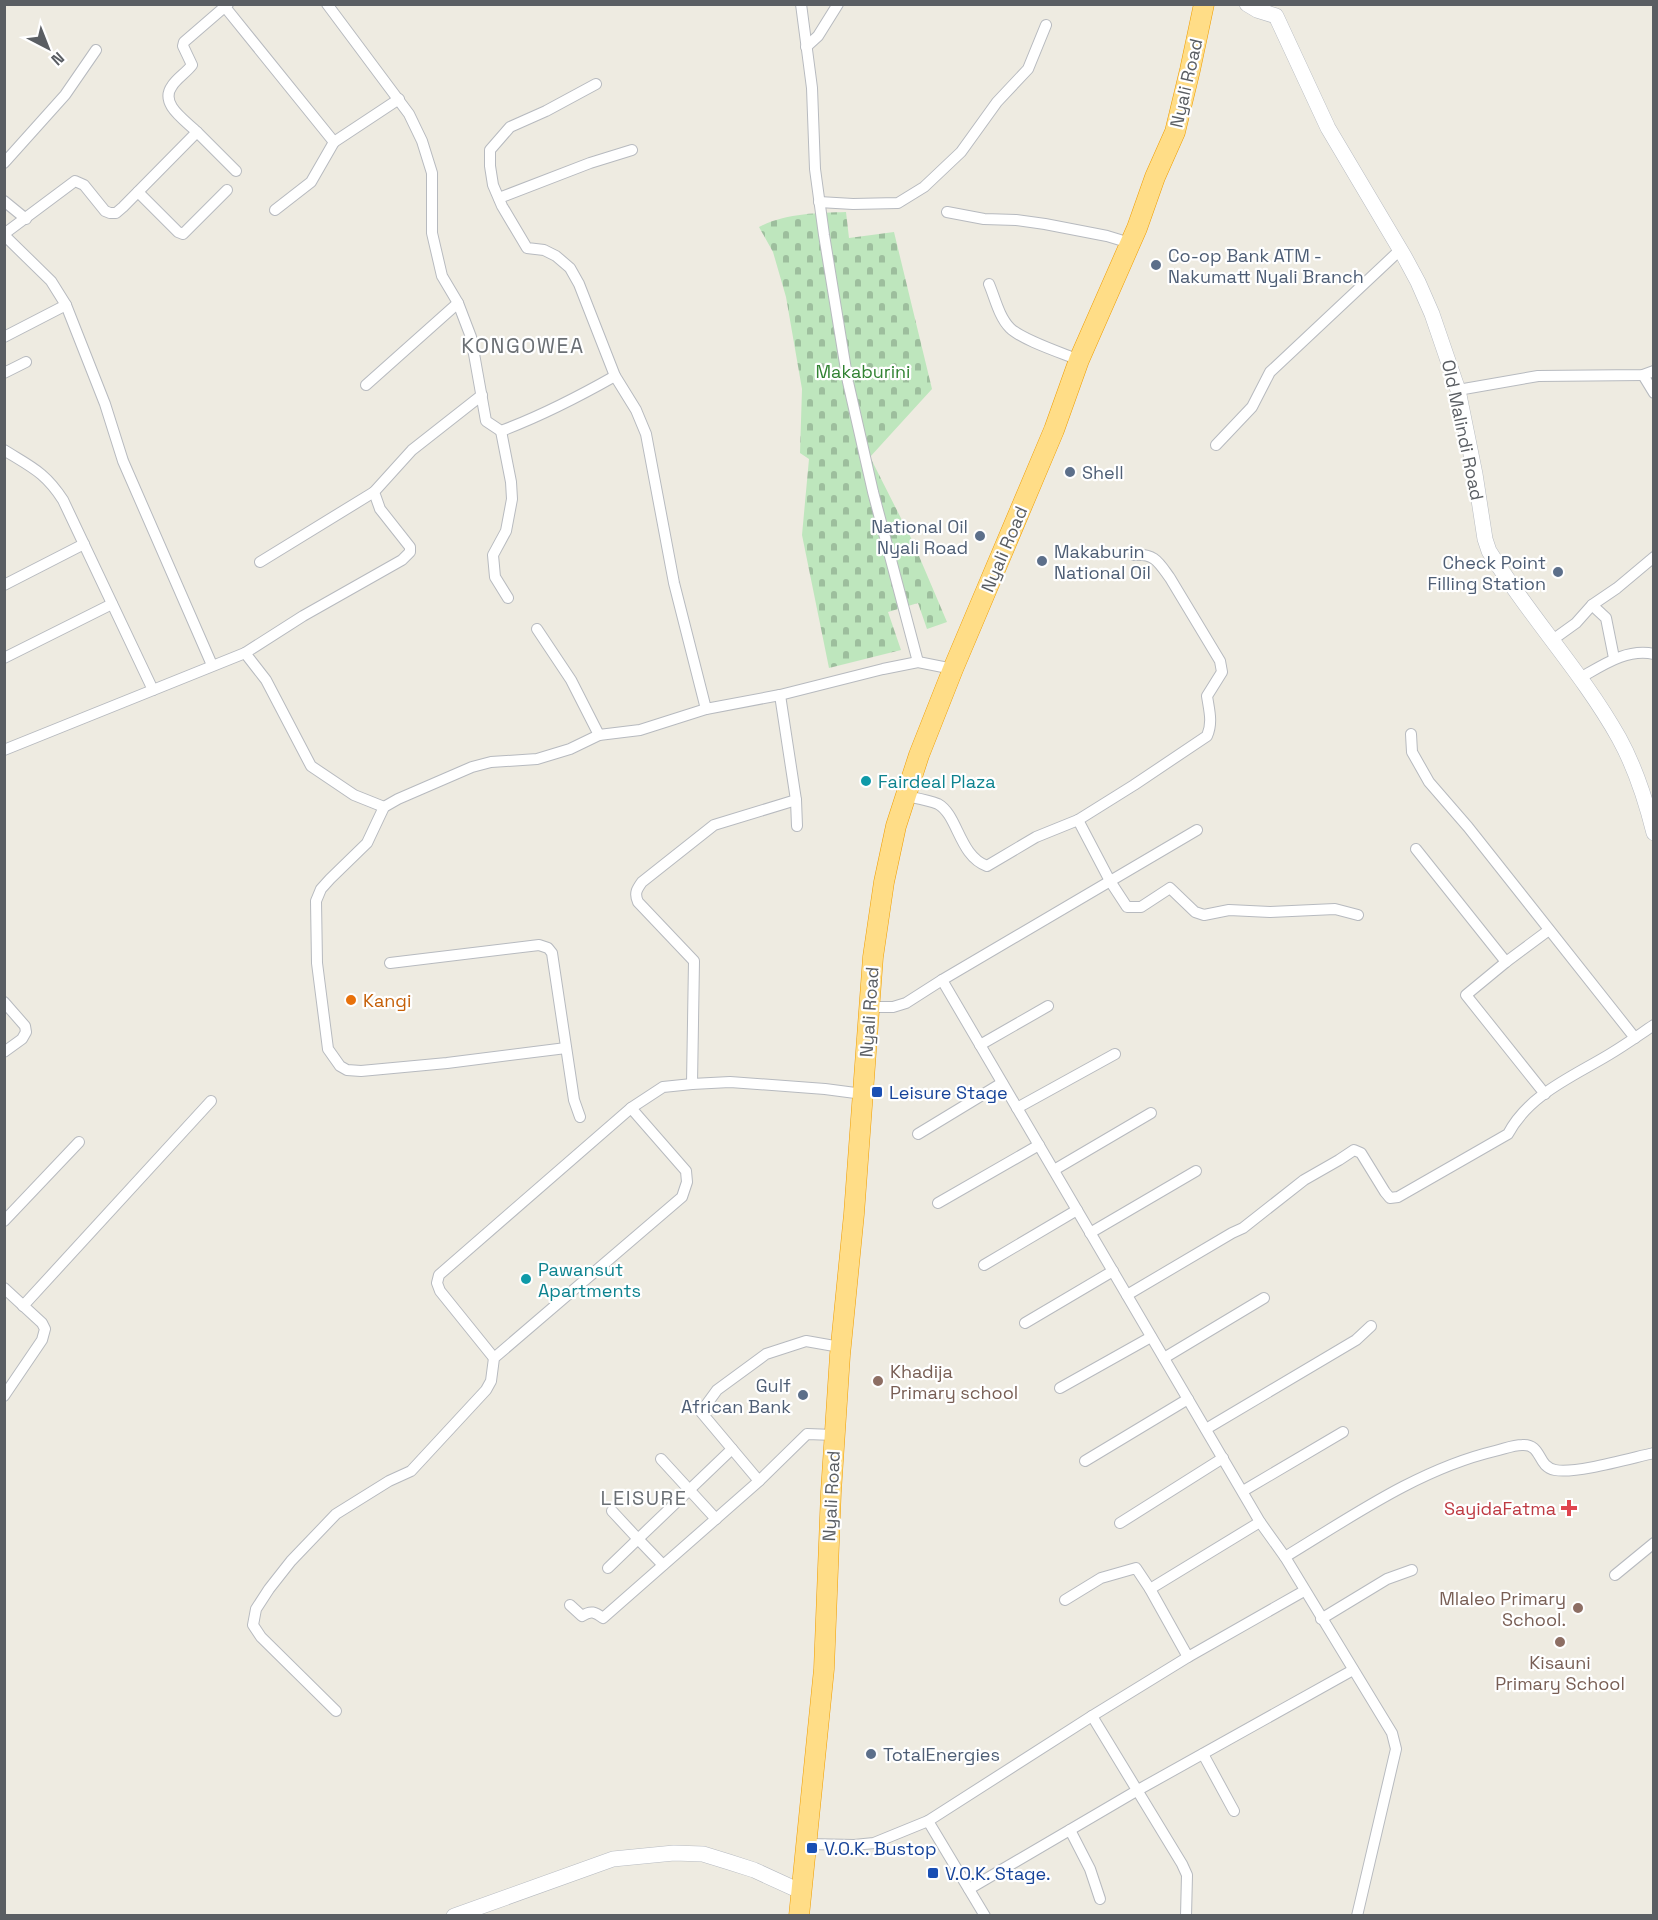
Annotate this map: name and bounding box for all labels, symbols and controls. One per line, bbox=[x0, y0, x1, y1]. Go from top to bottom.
north arrow bbox=[18, 18, 78, 78]
street label: Nyali Road bbox=[1165, 36, 1207, 130]
text: N bbox=[47, 47, 69, 70]
place label: Co-op Bank ATM - Nakumatt Nyali Branch bbox=[1168, 244, 1364, 288]
marker: Co-op Bank ATM - Nakumatt Nyali Branch bbox=[1149, 258, 1163, 272]
district label: KONGOWEA bbox=[461, 332, 585, 359]
street label: Old Malindi Road bbox=[1437, 358, 1489, 502]
park label: Makaburini bbox=[816, 360, 911, 383]
place label: Shell bbox=[1082, 461, 1124, 484]
marker: Shell bbox=[1063, 465, 1077, 479]
street label: Nyali Road bbox=[976, 503, 1032, 595]
place label: National Oil Nyali Road bbox=[871, 515, 968, 559]
marker: National Oil Nyali Road bbox=[973, 529, 987, 543]
place label: Makaburin National Oil bbox=[1054, 540, 1151, 584]
place label: Check Point Filling Station bbox=[1428, 551, 1546, 595]
marker: Makaburin National Oil bbox=[1035, 554, 1049, 568]
marker: Check Point Filling Station bbox=[1551, 565, 1565, 579]
place label: Fairdeal Plaza bbox=[878, 770, 996, 793]
marker: Fairdeal Plaza bbox=[859, 774, 873, 788]
street label: Nyali Road bbox=[854, 966, 884, 1058]
place label: Kangi bbox=[363, 989, 411, 1012]
marker: Kangi bbox=[344, 993, 358, 1007]
place label: Leisure Stage bbox=[889, 1081, 1008, 1104]
marker: Leisure Stage bbox=[870, 1085, 884, 1099]
place label: Pawansut Apartments bbox=[538, 1258, 641, 1302]
marker: Pawansut Apartments bbox=[519, 1272, 533, 1286]
place label: Khadija Primary school bbox=[890, 1360, 1018, 1404]
place label: Gulf African Bank bbox=[681, 1374, 791, 1418]
marker: Khadija Primary school bbox=[871, 1374, 885, 1388]
marker: Gulf African Bank bbox=[796, 1388, 810, 1402]
street label: Nyali Road bbox=[817, 1450, 845, 1542]
district label: LEISURE bbox=[600, 1485, 688, 1511]
place label: SayidaFatma bbox=[1444, 1497, 1556, 1520]
marker: SayidaFatma bbox=[1560, 1499, 1578, 1517]
place label: Mlaleo Primary School. bbox=[1439, 1587, 1566, 1631]
marker: Mlaleo Primary School. bbox=[1571, 1601, 1585, 1615]
marker: Kisauni Primary School bbox=[1553, 1635, 1567, 1649]
place label: Kisauni Primary School bbox=[1495, 1651, 1625, 1695]
place label: TotalEnergies bbox=[883, 1743, 1000, 1766]
marker: TotalEnergies bbox=[864, 1747, 878, 1761]
place label: V.O.K. Bustop bbox=[824, 1837, 937, 1860]
marker: V.O.K. Bustop bbox=[805, 1841, 819, 1855]
place label: V.O.K. Stage. bbox=[945, 1862, 1051, 1885]
marker: V.O.K. Stage. bbox=[926, 1866, 940, 1880]

